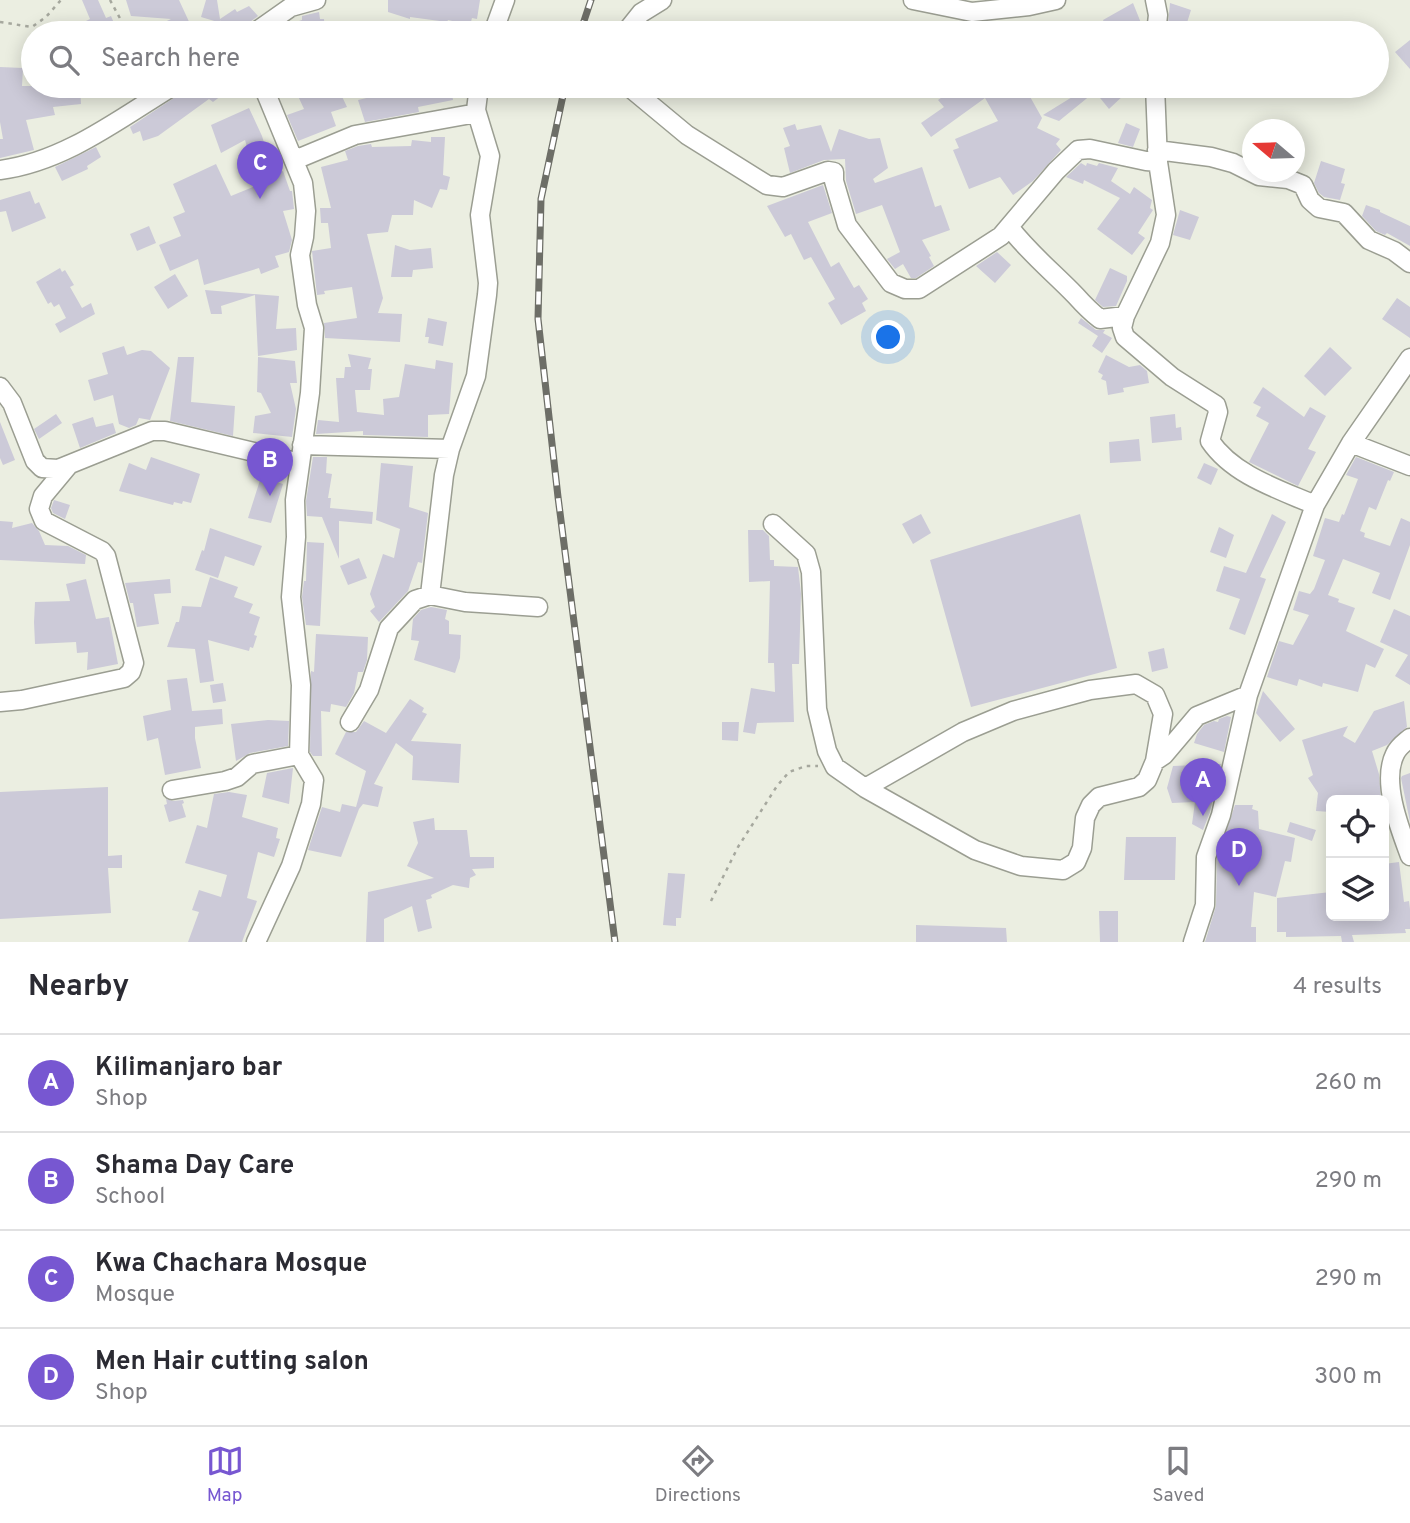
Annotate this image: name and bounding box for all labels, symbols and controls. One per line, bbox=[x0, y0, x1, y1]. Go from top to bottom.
search box bbox=[21, 21, 1389, 98]
icon: search bbox=[45, 41, 83, 79]
text: Search here bbox=[101, 43, 240, 76]
north arrow bbox=[1242, 119, 1305, 182]
pin: C bbox=[237, 141, 283, 199]
your location bbox=[871, 320, 905, 354]
pin: B bbox=[247, 438, 293, 496]
pin: A bbox=[1180, 758, 1226, 816]
map controls bbox=[1326, 795, 1389, 921]
button: locate bbox=[1326, 795, 1389, 858]
pin: D bbox=[1216, 828, 1262, 886]
button: layers bbox=[1326, 858, 1389, 921]
text: Nearby bbox=[28, 969, 129, 1006]
text: 4 results bbox=[1293, 973, 1382, 1002]
text: Kilimanjaro bar bbox=[95, 1052, 282, 1085]
text: A bbox=[43, 1069, 59, 1098]
text: 260 m bbox=[1315, 1069, 1382, 1098]
text: Shop bbox=[95, 1085, 148, 1114]
text: Shama Day Care bbox=[95, 1150, 294, 1183]
text: B bbox=[43, 1167, 59, 1196]
text: 290 m bbox=[1315, 1167, 1382, 1196]
text: School bbox=[95, 1183, 165, 1212]
text: Kwa Chachara Mosque bbox=[95, 1248, 367, 1281]
text: C bbox=[44, 1265, 58, 1294]
text: 290 m bbox=[1315, 1265, 1382, 1294]
text: Mosque bbox=[95, 1281, 175, 1310]
text: Men Hair cutting salon bbox=[95, 1346, 369, 1379]
text: D bbox=[43, 1363, 59, 1392]
text: 300 m bbox=[1314, 1363, 1382, 1392]
text: Shop bbox=[95, 1379, 148, 1408]
tab: Map bbox=[206, 1442, 244, 1508]
tab: Directions bbox=[655, 1442, 741, 1508]
tab: Saved bbox=[1152, 1442, 1204, 1508]

